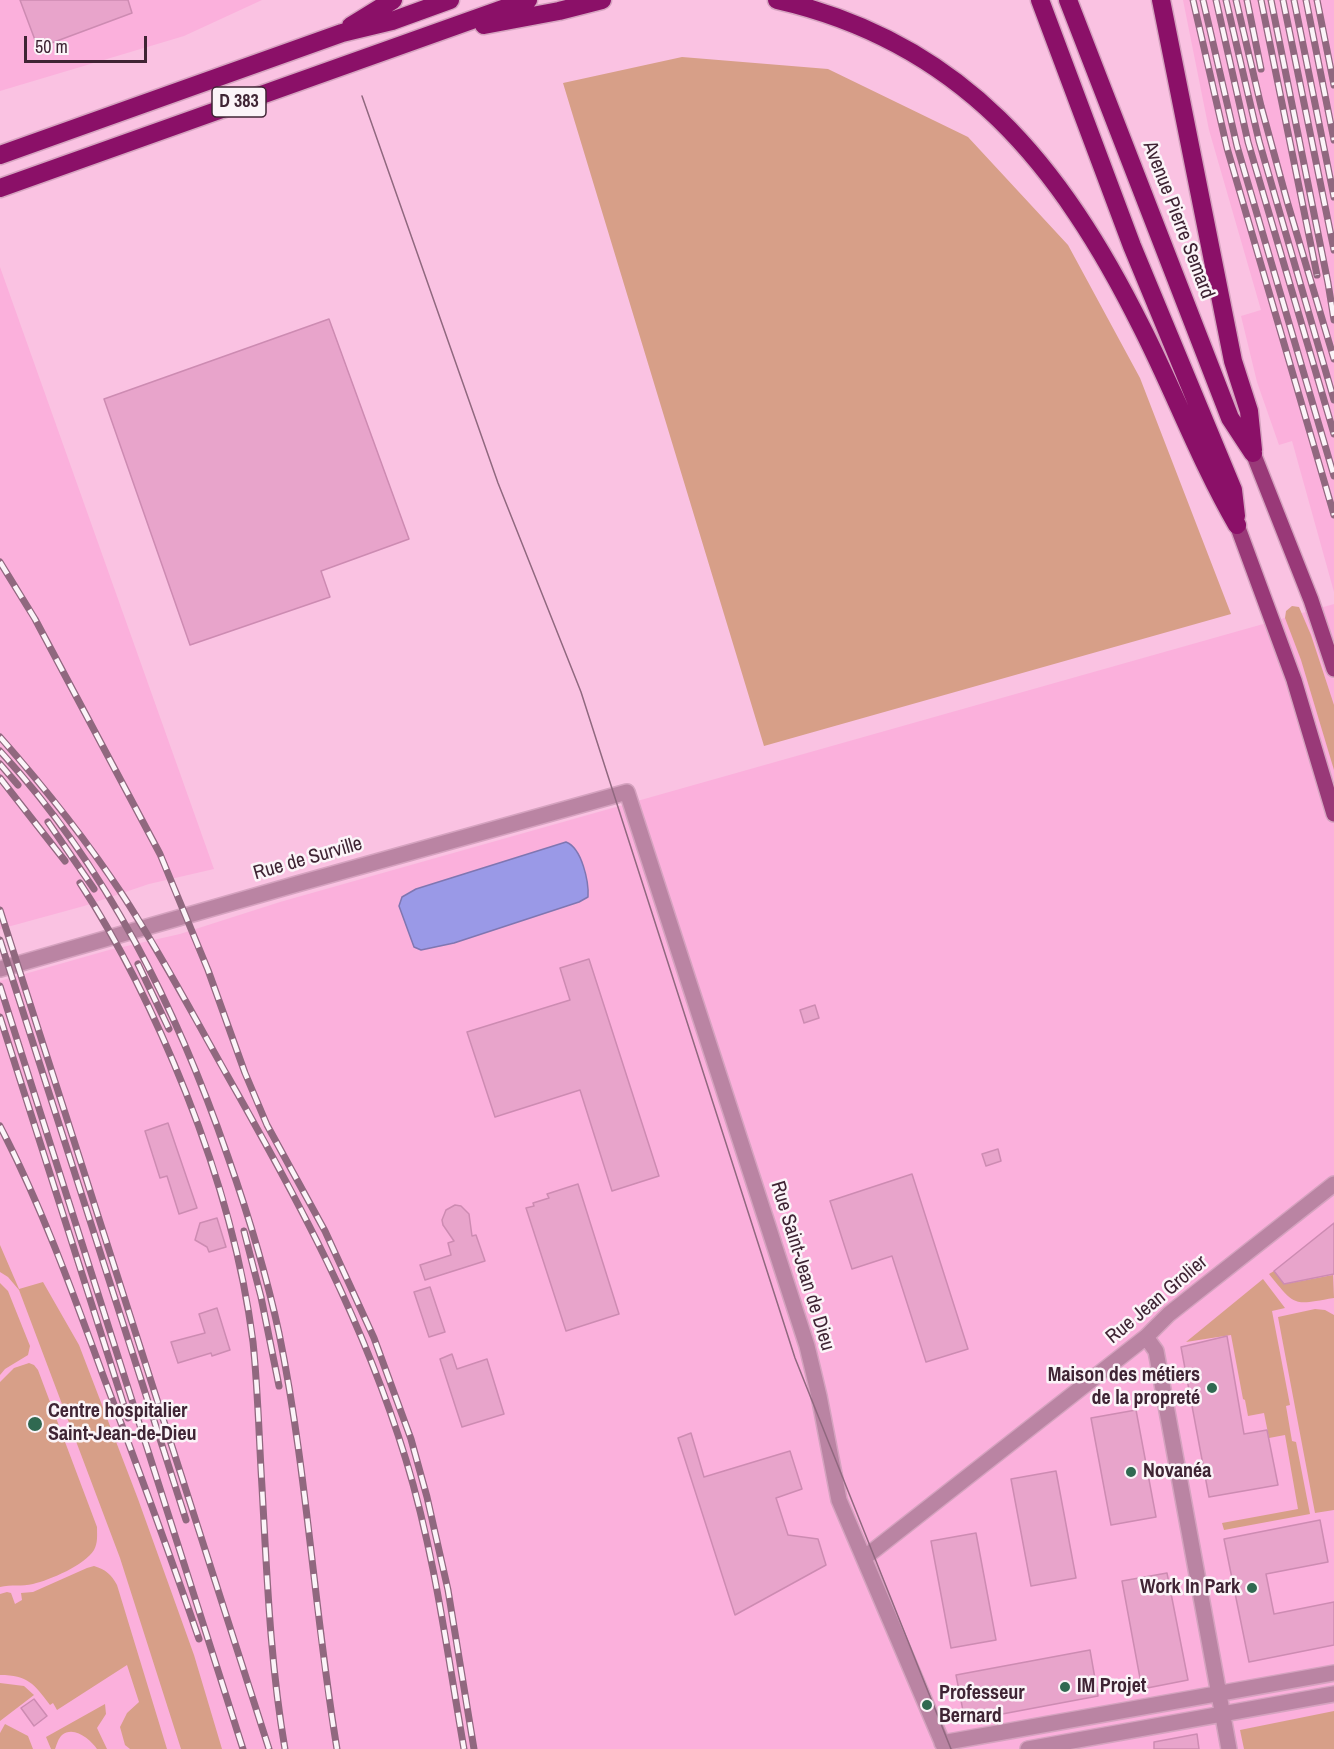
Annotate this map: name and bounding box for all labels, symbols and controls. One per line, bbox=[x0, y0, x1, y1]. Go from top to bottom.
scale bar bbox=[27, 24, 150, 62]
text: 50 m bbox=[35, 34, 68, 59]
road number: D 383 bbox=[212, 87, 266, 117]
street label: Avenue Pierre Semard bbox=[1137, 138, 1219, 302]
street label: Rue de Surville bbox=[251, 832, 365, 886]
street label: Rue Saint-Jean de Dieu bbox=[765, 1178, 839, 1354]
street label: Rue Jean Grolier bbox=[1101, 1251, 1213, 1349]
place label: Maison des métiers de la propreté bbox=[1048, 1364, 1200, 1411]
marker: Maison des métiers de la propreté bbox=[1205, 1381, 1219, 1395]
place label: Centre hospitalier Saint-Jean-de-Dieu bbox=[48, 1400, 197, 1447]
marker: Centre hospitalier Saint-Jean-de-Dieu bbox=[26, 1415, 44, 1433]
place label: Novanéa bbox=[1143, 1460, 1211, 1484]
marker: Novanéa bbox=[1124, 1465, 1138, 1479]
place label: Work In Park bbox=[1140, 1576, 1240, 1600]
marker: Work In Park bbox=[1245, 1581, 1259, 1595]
place label: IM Projet bbox=[1077, 1675, 1146, 1699]
marker: IM Projet bbox=[1058, 1680, 1072, 1694]
place label: Professeur Bernard bbox=[939, 1682, 1025, 1729]
marker: Professeur Bernard bbox=[920, 1698, 934, 1712]

